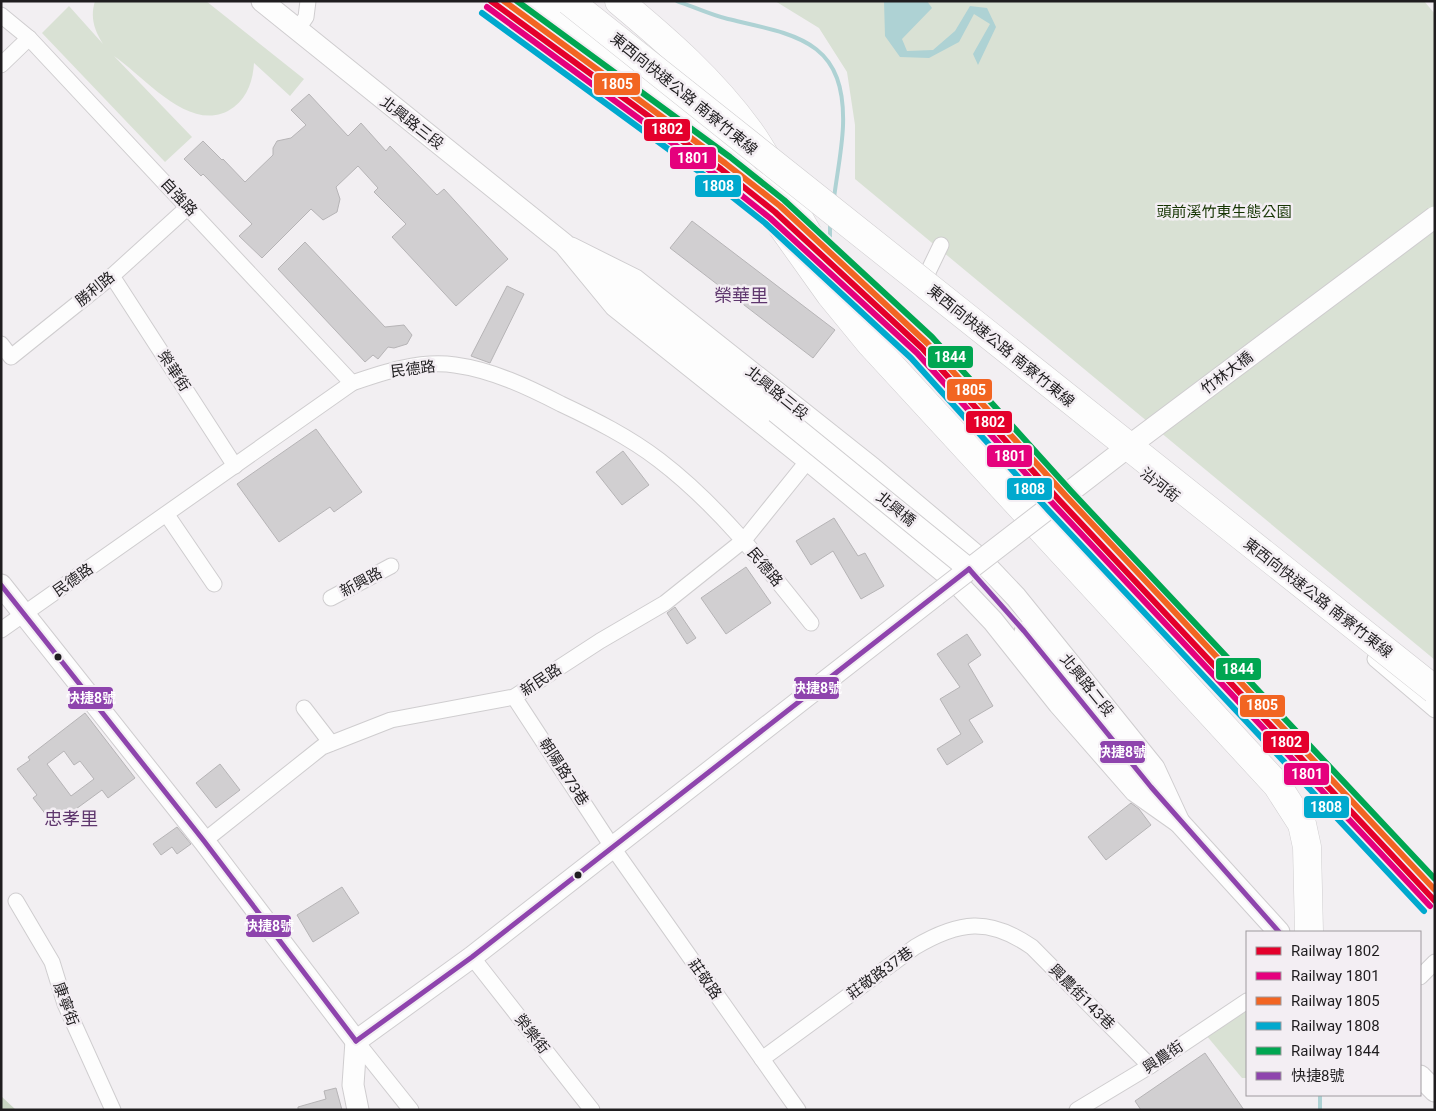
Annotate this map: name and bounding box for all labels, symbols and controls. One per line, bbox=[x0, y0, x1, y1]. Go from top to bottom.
street label: 東西向快速公路 南寮竹東線 bbox=[607, 29, 761, 159]
line badge: 1805 bbox=[593, 72, 641, 96]
text: 1805 bbox=[601, 76, 633, 92]
street label: 北興路三段 bbox=[377, 93, 447, 153]
line badge: 1802 bbox=[643, 118, 691, 142]
text: 1802 bbox=[651, 121, 683, 137]
line badge: 1801 bbox=[669, 146, 717, 170]
text: 1801 bbox=[677, 150, 709, 166]
street label: 自強路 bbox=[157, 174, 201, 220]
line badge: 1808 bbox=[694, 174, 742, 198]
text: 1808 bbox=[702, 178, 734, 194]
park label: 頭前溪竹東生態公園 bbox=[1156, 203, 1292, 221]
street label: 勝利路 bbox=[72, 268, 118, 310]
street label: 東西向快速公路 南寮竹東線 bbox=[924, 281, 1078, 411]
district label: 榮華里 bbox=[714, 285, 768, 306]
line badge: 1844 bbox=[927, 345, 974, 369]
street label: 榮華街 bbox=[154, 347, 194, 395]
street label: 竹林大橋 bbox=[1198, 348, 1256, 398]
text: 1844 bbox=[934, 349, 966, 365]
street label: 民德路 bbox=[390, 357, 436, 381]
street label: 北興路三段 bbox=[742, 362, 812, 424]
line badge: 1805 bbox=[946, 378, 993, 402]
text: 1805 bbox=[954, 382, 986, 398]
line badge: 1802 bbox=[965, 410, 1013, 434]
text: 1802 bbox=[973, 414, 1005, 430]
line badge: 1801 bbox=[986, 444, 1033, 468]
text: 1801 bbox=[994, 448, 1026, 464]
street label: 沿河街 bbox=[1137, 464, 1183, 506]
line badge: 1808 bbox=[1006, 477, 1053, 501]
text: 1808 bbox=[1013, 481, 1045, 497]
street label: 北興橋 bbox=[873, 488, 919, 530]
street label: 東西向快速公路 南寮竹東線 bbox=[1240, 534, 1396, 662]
street label: 民德路 bbox=[744, 544, 786, 590]
street label: 民德路 bbox=[49, 560, 97, 600]
street label: 新興路 bbox=[337, 563, 385, 601]
street label: 北興路二段 bbox=[1056, 650, 1118, 720]
unlabelled marker bbox=[53, 652, 63, 662]
line badge: 1844 bbox=[1215, 657, 1262, 681]
street label: 新民路 bbox=[517, 660, 565, 700]
text: 1844 bbox=[1222, 661, 1254, 677]
line badge: 快捷8號 bbox=[793, 676, 840, 700]
text: 快捷8號 bbox=[792, 680, 842, 696]
line badge: 快捷8號 bbox=[67, 686, 114, 710]
text: 快捷8號 bbox=[66, 690, 116, 706]
line badge: 1805 bbox=[1239, 694, 1286, 718]
text: 1805 bbox=[1246, 697, 1278, 713]
line badge: 1802 bbox=[1262, 730, 1310, 754]
text: 1802 bbox=[1270, 734, 1302, 750]
street label: 朝陽路73巷 bbox=[536, 735, 592, 809]
line badge: 快捷8號 bbox=[1099, 740, 1146, 764]
text: 快捷8號 bbox=[1097, 744, 1147, 760]
line badge: 1801 bbox=[1283, 762, 1330, 786]
text: 1801 bbox=[1291, 766, 1323, 782]
line badge: 1808 bbox=[1303, 795, 1350, 819]
text: 1808 bbox=[1310, 799, 1342, 815]
district label: 忠孝里 bbox=[44, 808, 98, 829]
unlabelled marker bbox=[573, 870, 583, 880]
line badge: 快捷8號 bbox=[245, 914, 292, 938]
text: 快捷8號 bbox=[244, 918, 294, 934]
legend bbox=[1246, 931, 1421, 1096]
text: Railway 1802 bbox=[1291, 942, 1380, 960]
street label: 莊敬路37巷 bbox=[844, 943, 916, 1003]
street label: 莊敬路 bbox=[685, 955, 725, 1003]
street label: 興農街143巷 bbox=[1045, 960, 1119, 1034]
text: Railway 1801 bbox=[1291, 967, 1380, 985]
street label: 康寧街 bbox=[50, 980, 82, 1028]
text: Railway 1805 bbox=[1291, 992, 1380, 1010]
street label: 榮樂街 bbox=[511, 1011, 553, 1057]
text: Railway 1808 bbox=[1291, 1017, 1380, 1035]
street label: 興農街 bbox=[1139, 1037, 1187, 1077]
text: Railway 1844 bbox=[1291, 1042, 1380, 1060]
text: 快捷8號 bbox=[1291, 1067, 1344, 1085]

